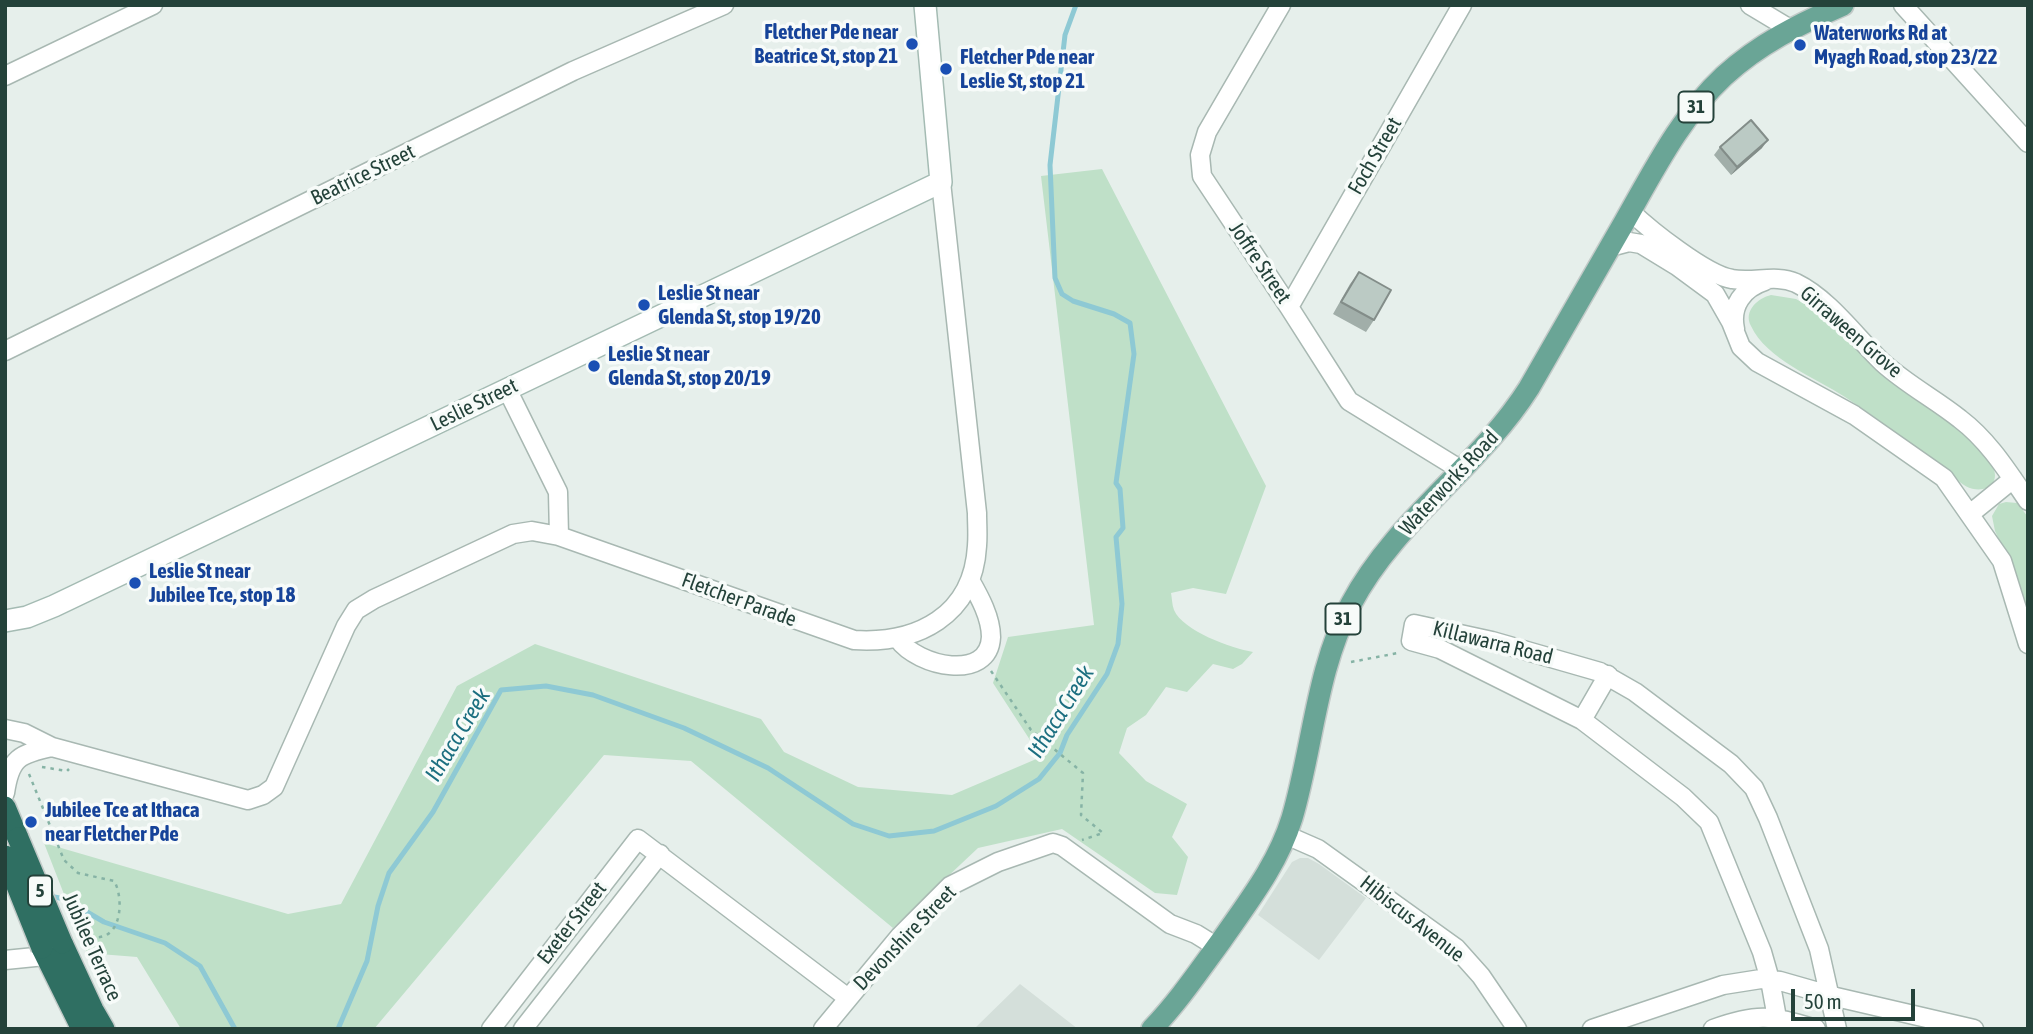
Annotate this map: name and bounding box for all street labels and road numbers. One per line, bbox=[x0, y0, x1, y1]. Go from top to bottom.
road number: 31 bbox=[1678, 92, 1714, 122]
street label: Foch Street bbox=[1343, 113, 1407, 199]
street label: Beatrice Street bbox=[307, 139, 419, 211]
street label: Joffre Street bbox=[1224, 218, 1296, 308]
street label: Girraween Grove bbox=[1795, 281, 1907, 383]
street label: Leslie Street bbox=[426, 373, 522, 437]
street label: Waterworks Road bbox=[1394, 425, 1504, 541]
street label: Fletcher Parade bbox=[678, 568, 800, 632]
road number: 31 bbox=[1326, 604, 1360, 634]
street label: Killawarra Road bbox=[1430, 616, 1556, 670]
street label: Hibiscus Avenue bbox=[1355, 870, 1469, 968]
road number: 5 bbox=[28, 876, 52, 906]
street label: Exeter Street bbox=[532, 877, 612, 969]
street label: Devonshire Street bbox=[848, 880, 962, 996]
street label: Jubilee Terrace bbox=[57, 889, 127, 1005]

